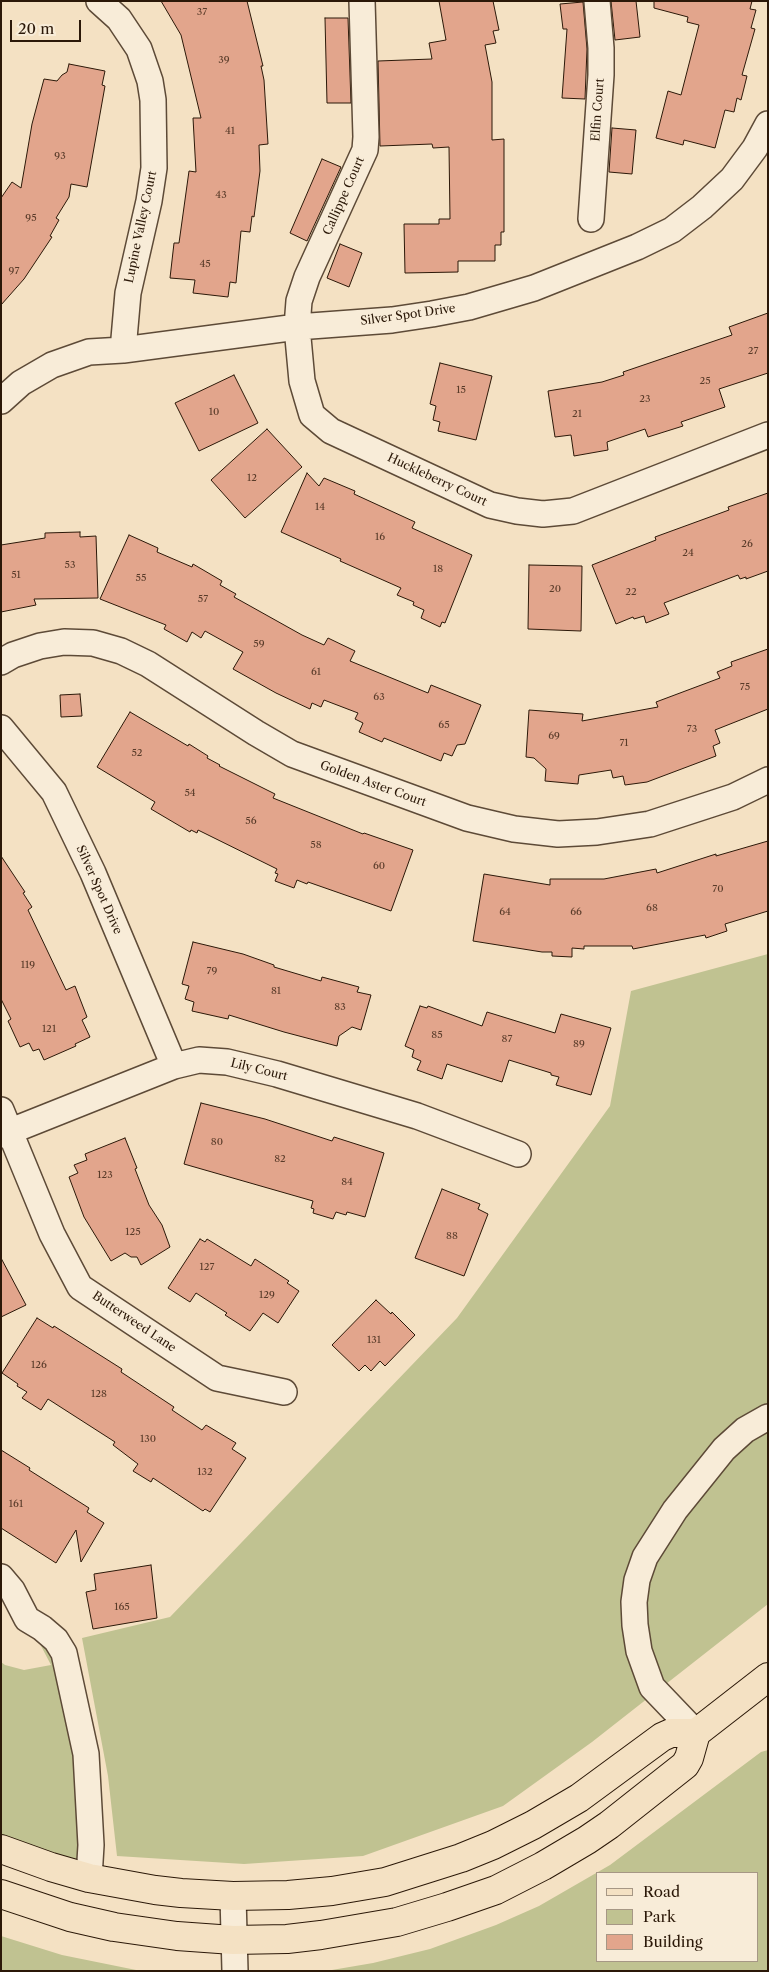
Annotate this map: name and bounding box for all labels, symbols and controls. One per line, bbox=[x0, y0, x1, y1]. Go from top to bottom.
house number: 37 bbox=[197, 6, 207, 18]
scale bar bbox=[12, 10, 84, 42]
text: 20 m bbox=[18, 19, 54, 38]
house number: 39 bbox=[218, 54, 230, 66]
street label: Elfin Court bbox=[589, 78, 607, 142]
house number: 41 bbox=[225, 125, 235, 137]
house number: 93 bbox=[54, 150, 66, 162]
street label: Callippe Court bbox=[320, 155, 368, 237]
street label: Lupine Valley Court bbox=[122, 170, 160, 284]
house number: 43 bbox=[215, 189, 227, 201]
house number: 95 bbox=[25, 212, 37, 224]
house number: 45 bbox=[199, 258, 211, 270]
house number: 97 bbox=[9, 265, 19, 277]
street label: Silver Spot Drive bbox=[359, 301, 457, 329]
house number: 27 bbox=[748, 345, 758, 357]
house number: 25 bbox=[699, 375, 711, 387]
house number: 15 bbox=[456, 384, 466, 396]
house number: 23 bbox=[639, 393, 651, 405]
house number: 10 bbox=[209, 406, 219, 418]
house number: 21 bbox=[572, 408, 582, 420]
street label: Huckleberry Court bbox=[385, 451, 489, 509]
house number: 12 bbox=[247, 472, 257, 484]
house number: 14 bbox=[315, 501, 325, 513]
house number: 16 bbox=[375, 531, 385, 543]
house number: 26 bbox=[741, 538, 753, 550]
house number: 24 bbox=[682, 547, 694, 559]
house number: 53 bbox=[65, 559, 75, 571]
house number: 18 bbox=[433, 563, 443, 575]
house number: 51 bbox=[11, 569, 21, 581]
house number: 55 bbox=[136, 572, 146, 584]
house number: 20 bbox=[549, 583, 561, 595]
house number: 22 bbox=[625, 586, 637, 598]
house number: 57 bbox=[198, 593, 208, 605]
house number: 59 bbox=[253, 638, 265, 650]
house number: 61 bbox=[311, 666, 321, 678]
house number: 75 bbox=[740, 681, 750, 693]
house number: 63 bbox=[373, 691, 385, 703]
house number: 65 bbox=[438, 719, 450, 731]
house number: 73 bbox=[687, 723, 697, 735]
house number: 69 bbox=[548, 730, 560, 742]
house number: 71 bbox=[619, 737, 629, 749]
house number: 52 bbox=[131, 747, 143, 759]
street label: Golden Aster Court bbox=[318, 758, 428, 810]
house number: 54 bbox=[184, 787, 196, 799]
house number: 56 bbox=[245, 815, 257, 827]
house number: 58 bbox=[310, 839, 322, 851]
street label: Silver Spot Drive bbox=[73, 843, 125, 937]
house number: 60 bbox=[373, 860, 385, 872]
house number: 70 bbox=[712, 883, 724, 895]
house number: 68 bbox=[646, 902, 658, 914]
house number: 64 bbox=[499, 906, 511, 918]
house number: 66 bbox=[570, 906, 582, 918]
house number: 119 bbox=[21, 959, 35, 971]
house number: 79 bbox=[207, 965, 217, 977]
house number: 81 bbox=[271, 985, 281, 997]
house number: 83 bbox=[334, 1001, 346, 1013]
house number: 121 bbox=[42, 1023, 56, 1035]
house number: 85 bbox=[431, 1029, 443, 1041]
house number: 87 bbox=[502, 1033, 512, 1045]
house number: 89 bbox=[573, 1038, 585, 1050]
street label: Lily Court bbox=[229, 1056, 289, 1084]
house number: 80 bbox=[211, 1136, 223, 1148]
house number: 82 bbox=[274, 1153, 286, 1165]
house number: 123 bbox=[97, 1169, 113, 1181]
house number: 84 bbox=[341, 1176, 353, 1188]
house number: 125 bbox=[125, 1226, 141, 1238]
house number: 88 bbox=[446, 1230, 458, 1242]
house number: 127 bbox=[200, 1261, 214, 1273]
street label: Butterweed Lane bbox=[89, 1289, 179, 1355]
house number: 129 bbox=[259, 1289, 275, 1301]
house number: 131 bbox=[367, 1334, 381, 1346]
house number: 126 bbox=[31, 1359, 47, 1371]
house number: 128 bbox=[91, 1388, 107, 1400]
house number: 130 bbox=[140, 1433, 156, 1445]
house number: 132 bbox=[197, 1466, 213, 1478]
house number: 161 bbox=[9, 1498, 23, 1510]
house number: 165 bbox=[114, 1601, 130, 1613]
legend bbox=[596, 1872, 759, 1962]
text: Road bbox=[643, 1882, 680, 1901]
text: Park bbox=[643, 1907, 676, 1926]
text: Building bbox=[643, 1932, 703, 1951]

